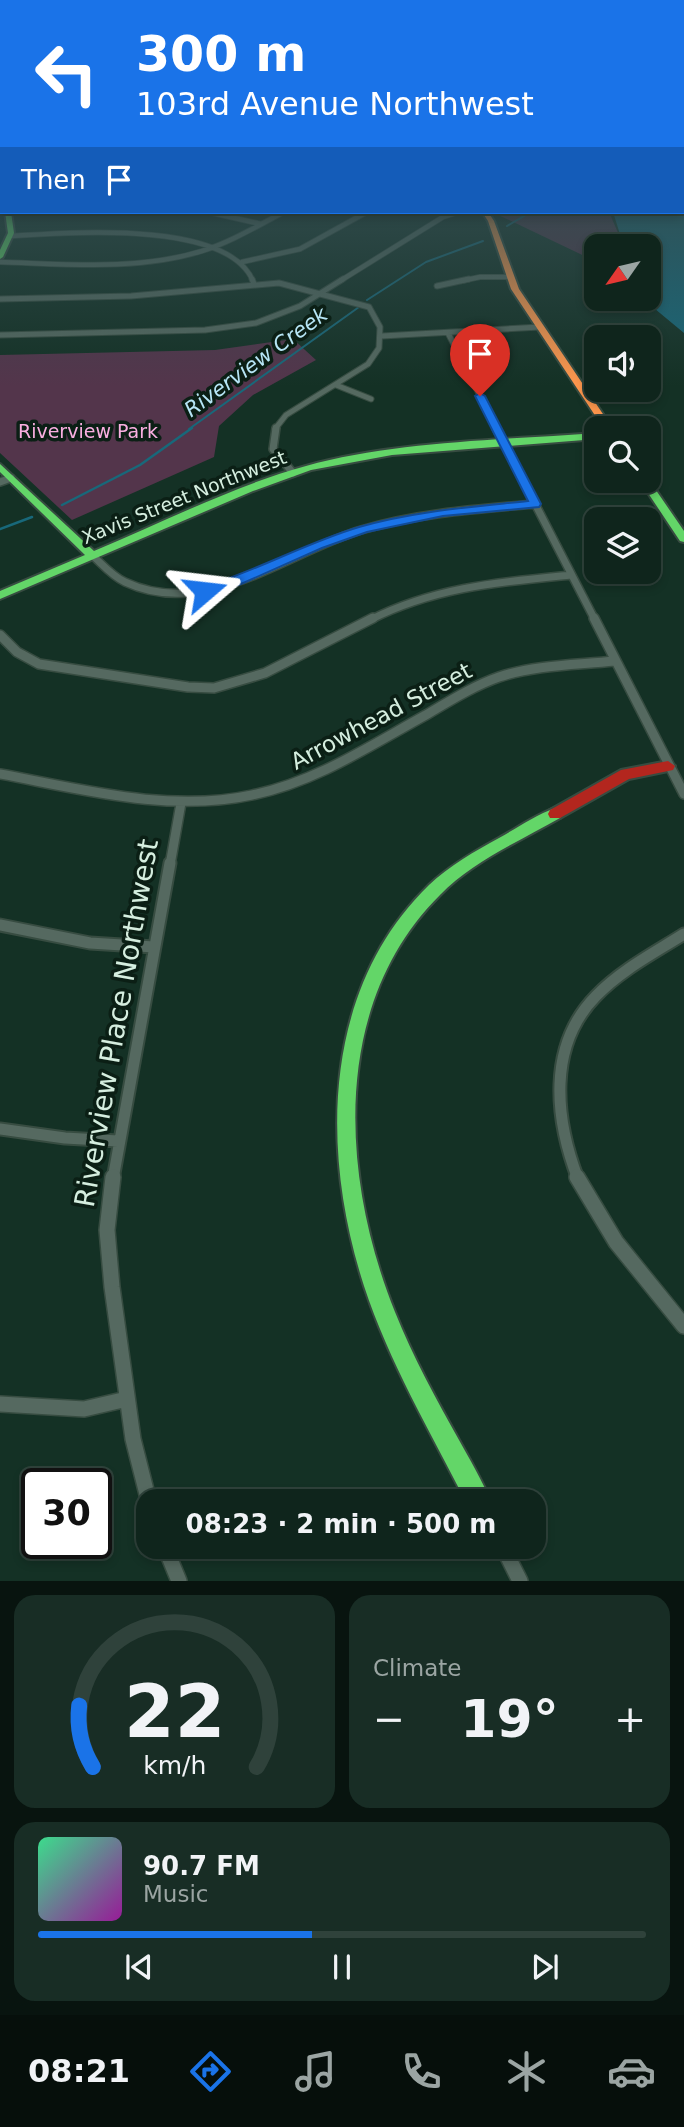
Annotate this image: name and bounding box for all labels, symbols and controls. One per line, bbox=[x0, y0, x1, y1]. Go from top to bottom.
text: 300 m bbox=[136, 26, 306, 83]
icon: left bbox=[21, 28, 112, 119]
text: 103rd Avenue Northwest bbox=[136, 85, 534, 123]
icon: arrive bbox=[100, 161, 138, 199]
text: Then bbox=[21, 165, 86, 195]
north arrow bbox=[584, 234, 662, 312]
map controls bbox=[584, 234, 661, 584]
water label: Riverview Creek bbox=[180, 302, 333, 422]
pin bbox=[450, 324, 510, 396]
button: sound bbox=[584, 325, 661, 402]
icon: arrive bbox=[461, 335, 499, 373]
button: search bbox=[584, 416, 661, 493]
park label: Riverview Park bbox=[18, 420, 158, 442]
street label: Xavis Street Northwest bbox=[79, 446, 289, 548]
button: layers bbox=[584, 507, 661, 584]
position arrow bbox=[168, 554, 242, 628]
street label: Arrowhead Street bbox=[286, 657, 476, 775]
street label: Riverview Place Northwest bbox=[68, 836, 165, 1210]
speed limit sign: 30 bbox=[21, 1468, 112, 1559]
text: 08:23 · 2 min · 500 m bbox=[186, 1509, 496, 1539]
text: Climate bbox=[373, 1655, 462, 1681]
text: 22 bbox=[124, 1670, 225, 1755]
text: 19° bbox=[460, 1689, 559, 1749]
text: − bbox=[373, 1697, 405, 1741]
text: + bbox=[614, 1697, 646, 1741]
text: km/h bbox=[143, 1751, 206, 1780]
text: 90.7 FM bbox=[143, 1851, 260, 1881]
text: Music bbox=[143, 1881, 208, 1907]
icon: previous bbox=[120, 1948, 158, 1986]
icon: pause bbox=[323, 1948, 361, 1986]
icon: next bbox=[526, 1948, 564, 1986]
icon: directions bbox=[186, 2047, 235, 2096]
icon: music bbox=[291, 2047, 340, 2096]
icon: phone bbox=[397, 2047, 446, 2096]
icon: climate bbox=[502, 2047, 551, 2096]
icon: car bbox=[607, 2047, 656, 2096]
text: 08:21 bbox=[28, 2052, 130, 2090]

